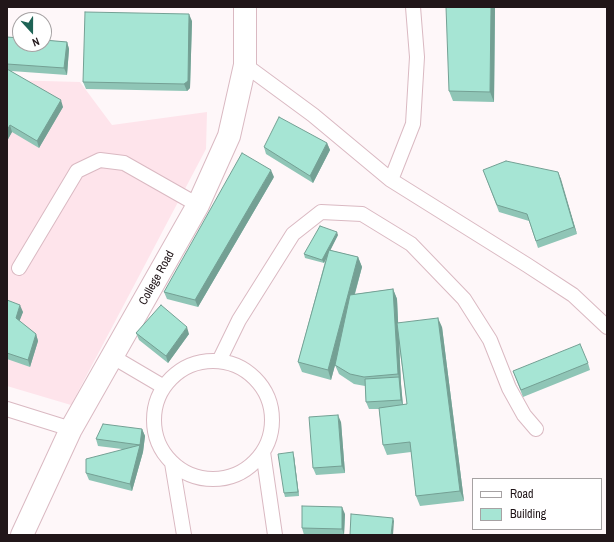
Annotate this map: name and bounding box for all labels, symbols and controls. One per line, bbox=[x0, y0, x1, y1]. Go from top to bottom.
north arrow bbox=[12, 12, 52, 52]
text: N bbox=[30, 35, 41, 50]
street label: College Road bbox=[136, 248, 178, 308]
legend bbox=[472, 478, 602, 530]
text: Road bbox=[510, 486, 534, 502]
text: Building bbox=[510, 506, 546, 522]

